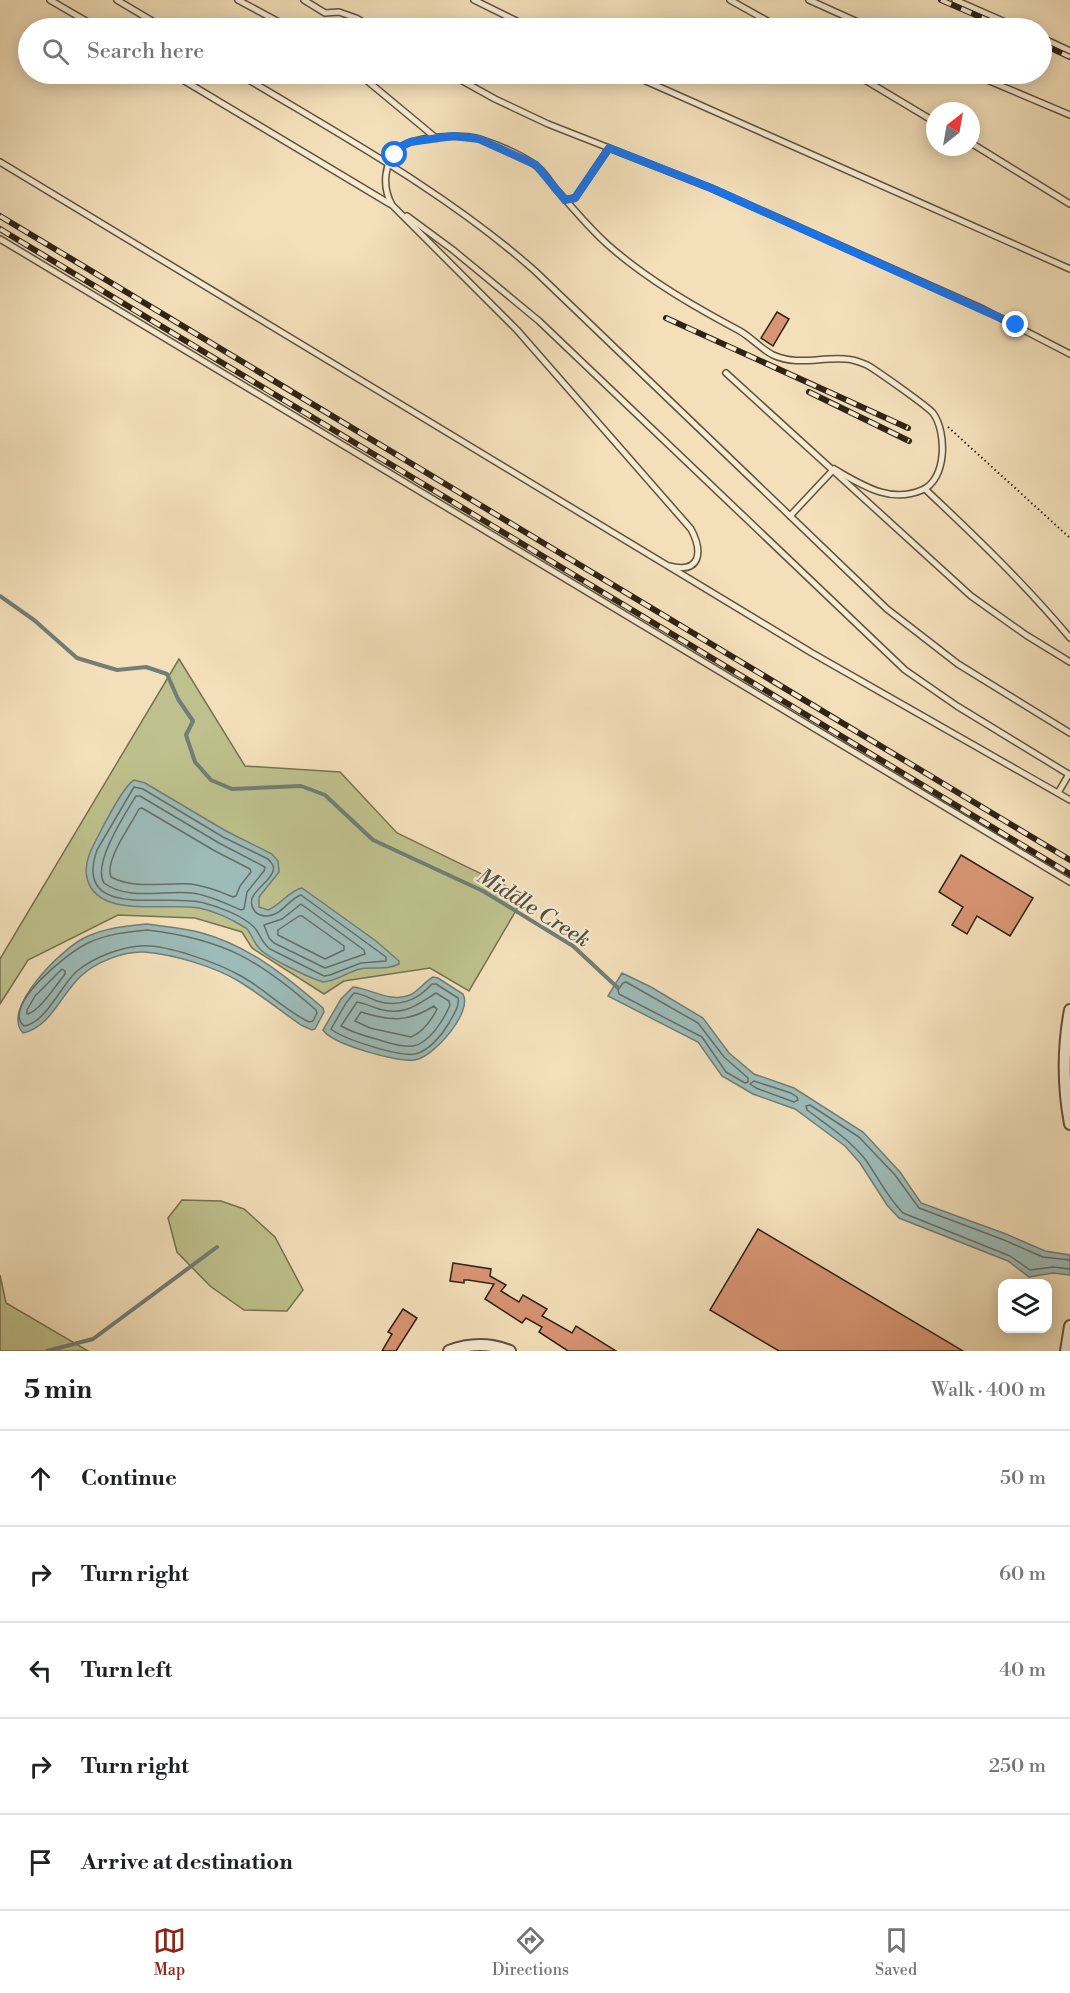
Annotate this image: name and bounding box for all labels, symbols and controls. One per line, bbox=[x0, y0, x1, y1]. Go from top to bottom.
search box bbox=[18, 18, 1052, 84]
icon: search bbox=[39, 35, 72, 68]
text: Search here bbox=[87, 38, 204, 65]
north arrow bbox=[926, 102, 980, 156]
route start bbox=[381, 141, 407, 167]
route end bbox=[1002, 311, 1028, 337]
water label: Middle Creek bbox=[471, 863, 595, 954]
map controls bbox=[998, 1279, 1052, 1333]
button: layers bbox=[998, 1279, 1052, 1333]
text: 5 min bbox=[24, 1374, 92, 1406]
text: Walk · 400 m bbox=[931, 1378, 1046, 1403]
icon: ahead bbox=[24, 1462, 57, 1495]
text: Continue bbox=[81, 1465, 177, 1492]
text: 50 m bbox=[1000, 1466, 1046, 1491]
icon: right bbox=[24, 1558, 57, 1591]
text: Turn right bbox=[81, 1561, 189, 1588]
text: 60 m bbox=[999, 1562, 1046, 1587]
icon: left bbox=[24, 1654, 57, 1687]
text: Turn left bbox=[81, 1657, 172, 1684]
text: 40 m bbox=[999, 1658, 1046, 1683]
icon: right bbox=[24, 1750, 57, 1783]
text: Turn right bbox=[81, 1753, 189, 1780]
text: 250 m bbox=[989, 1754, 1046, 1779]
icon: arrive bbox=[24, 1846, 57, 1879]
text: Arrive at destination bbox=[81, 1849, 293, 1876]
tab: Map bbox=[153, 1924, 186, 1980]
tab: Directions bbox=[492, 1924, 569, 1980]
tab: Saved bbox=[875, 1924, 917, 1980]

